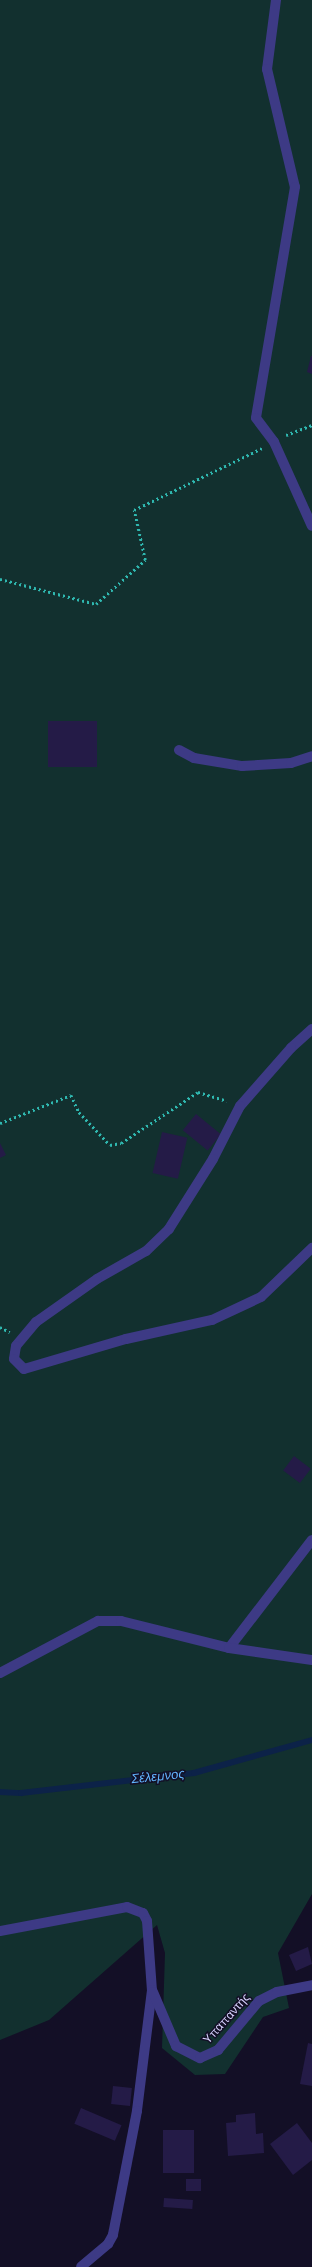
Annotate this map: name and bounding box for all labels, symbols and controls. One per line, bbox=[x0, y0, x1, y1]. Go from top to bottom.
water label: Σέλεμνος bbox=[131, 1766, 185, 1788]
street label: Υπαπαντής bbox=[201, 1991, 253, 2047]

